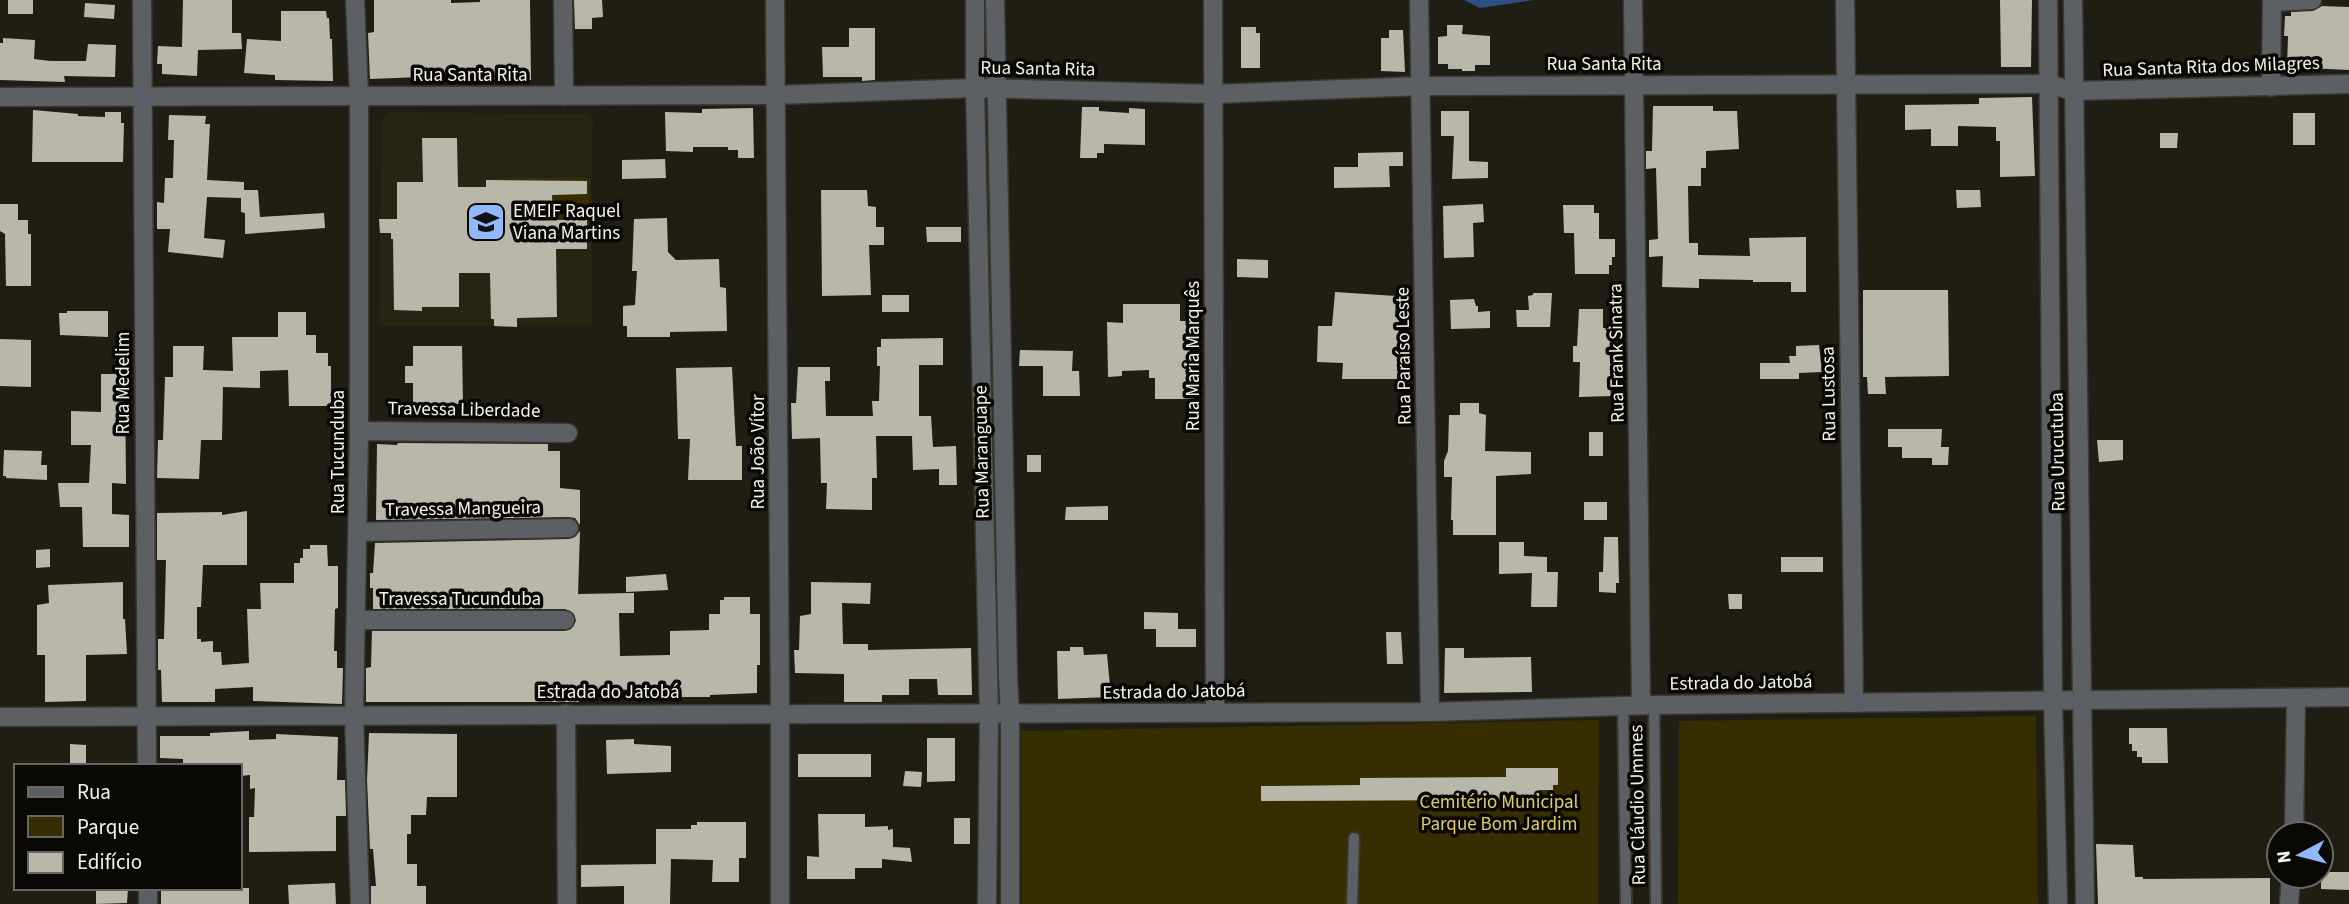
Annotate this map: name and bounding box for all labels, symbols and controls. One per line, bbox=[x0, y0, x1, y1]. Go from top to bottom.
street label: Rua Santa Rita dos Milagres bbox=[2102, 50, 2320, 84]
street label: Rua Santa Rita bbox=[1546, 51, 1662, 78]
street label: Rua Santa Rita bbox=[980, 54, 1096, 84]
street label: Rua Santa Rita bbox=[412, 62, 528, 89]
place label: EMEIF Raquel Viana Martins bbox=[513, 198, 621, 247]
school or university icon: EMEIF Raquel Viana Martins bbox=[465, 201, 507, 243]
street label: Rua Maria Marquês bbox=[1180, 281, 1207, 431]
street label: Rua Frank Sinatra bbox=[1602, 283, 1632, 423]
street label: Rua Paraíso Leste bbox=[1389, 287, 1419, 425]
street label: Rua Medelim bbox=[110, 332, 137, 435]
street label: Rua Lustosa bbox=[1815, 346, 1843, 442]
street label: Rua Maranguape bbox=[967, 385, 997, 519]
street label: Rua Tucunduba bbox=[325, 390, 352, 514]
street label: Rua Urucutuba bbox=[2043, 392, 2073, 512]
street label: Rua João Vítor bbox=[745, 394, 772, 510]
street label: Travessa Liberdade bbox=[387, 395, 541, 425]
street label: Travessa Mangueira bbox=[385, 494, 541, 524]
street label: Travessa Tucunduba bbox=[379, 586, 541, 613]
street label: Estrada do Jatobá bbox=[1669, 668, 1813, 698]
street label: Estrada do Jatobá bbox=[1102, 677, 1246, 707]
street label: Estrada do Jatobá bbox=[537, 679, 680, 706]
street label: Rua Cláudio Ummes bbox=[1623, 724, 1653, 886]
legend bbox=[14, 764, 242, 890]
text: Rua bbox=[77, 777, 111, 807]
park label: Cemitério Municipal Parque Bom Jardim bbox=[1420, 789, 1579, 838]
text: Parque bbox=[77, 812, 139, 842]
north arrow bbox=[2265, 820, 2335, 890]
text: Edifício bbox=[77, 847, 142, 877]
text: N bbox=[2270, 849, 2299, 865]

